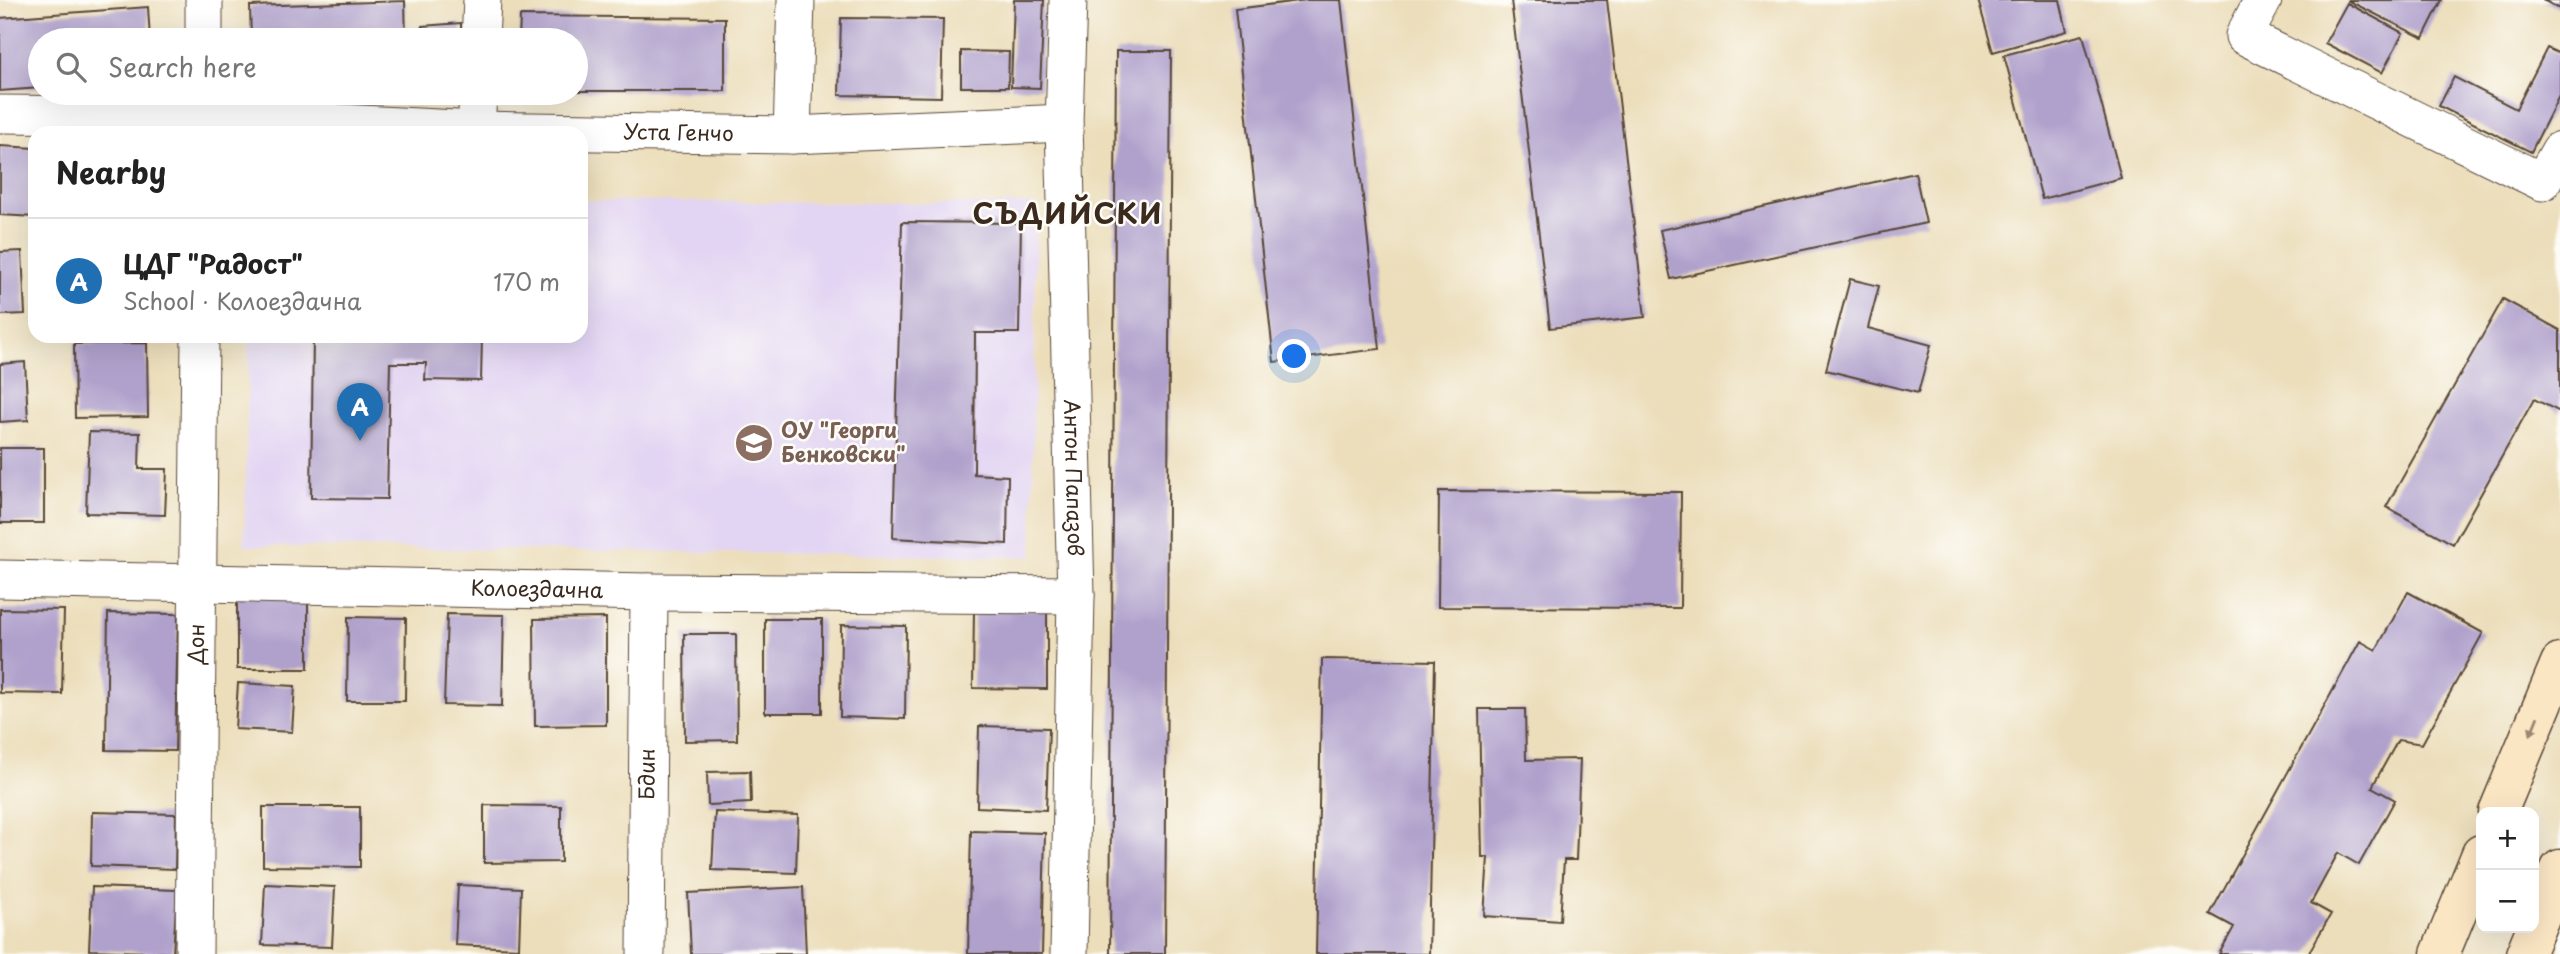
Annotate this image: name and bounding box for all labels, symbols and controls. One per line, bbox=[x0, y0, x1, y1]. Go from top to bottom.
search box bbox=[28, 28, 588, 105]
text: Search here bbox=[108, 47, 257, 86]
icon: search bbox=[52, 48, 90, 86]
street label: Уста Генчо bbox=[623, 114, 734, 148]
text: Nearby bbox=[56, 149, 166, 194]
district label: СЪДИЙСКИ bbox=[972, 191, 1164, 234]
text: ЦДГ "Радост" bbox=[123, 244, 303, 283]
text: A bbox=[70, 264, 88, 299]
text: 170 m bbox=[493, 264, 560, 299]
text: School · Колоездачна bbox=[123, 283, 361, 318]
your location bbox=[1277, 339, 1311, 373]
pin: A bbox=[337, 383, 383, 441]
street label: Антон Папазов bbox=[1057, 399, 1093, 557]
place label: ОУ "Георги Бенковски" bbox=[781, 413, 906, 469]
school or university icon: ОУ "Георги Бенковски" bbox=[733, 422, 775, 464]
street label: Колоездачна bbox=[470, 570, 604, 605]
street label: Дон bbox=[179, 624, 211, 665]
one-way arrow bbox=[2528, 716, 2540, 736]
street label: Бдин bbox=[629, 748, 662, 800]
map controls bbox=[2476, 807, 2539, 933]
button: + bbox=[2476, 807, 2539, 870]
button: − bbox=[2476, 870, 2539, 933]

